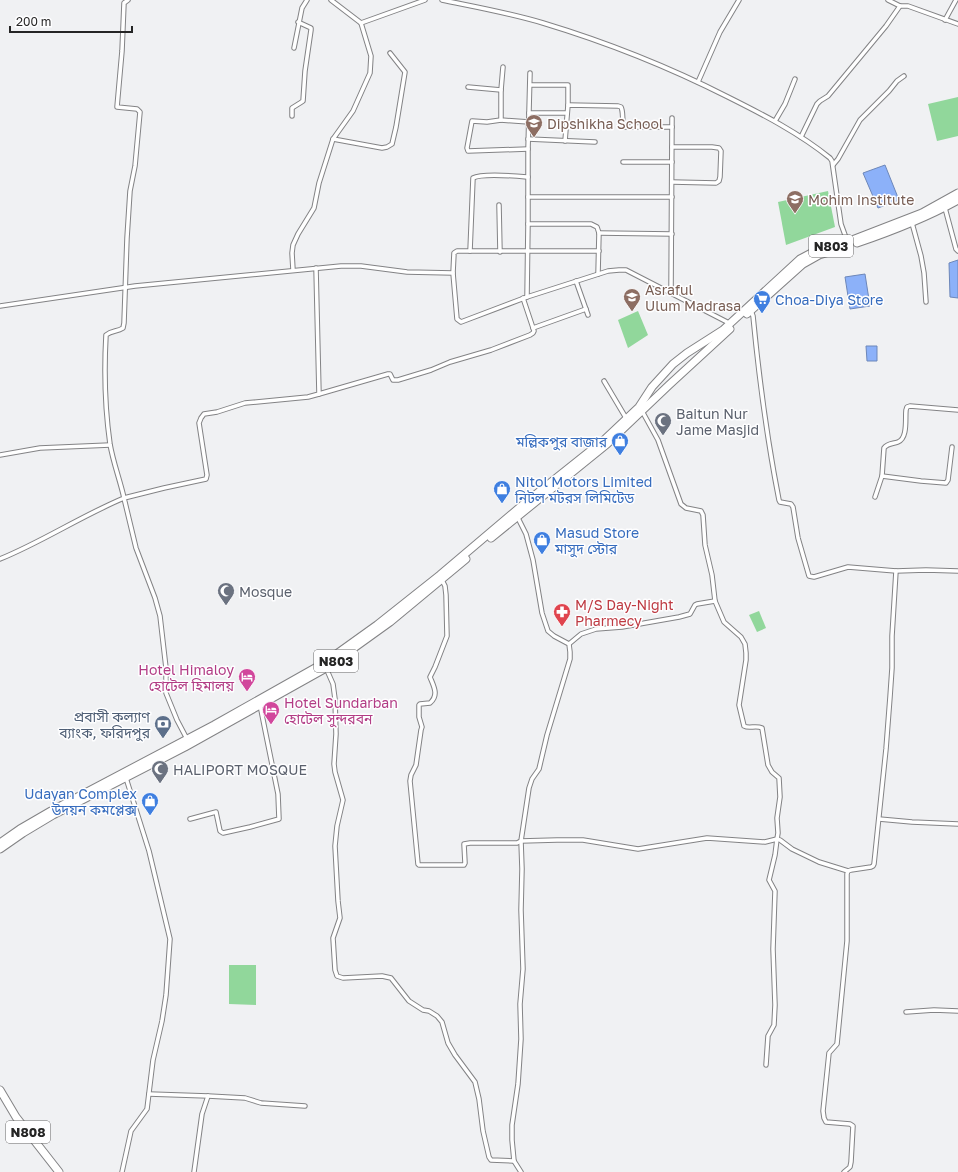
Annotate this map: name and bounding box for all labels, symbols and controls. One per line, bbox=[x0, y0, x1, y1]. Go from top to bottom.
scale bar bbox=[10, 8, 132, 34]
text: 200 m bbox=[16, 14, 51, 29]
school or university icon: Dipshikha School bbox=[524, 113, 544, 138]
place label: Dipshikha School bbox=[547, 115, 663, 132]
school or university icon: Mohim Institute bbox=[785, 189, 805, 214]
place label: Mohim Institute bbox=[808, 191, 914, 208]
road number: N803 bbox=[809, 235, 853, 257]
place label: Asraful Ulum Madrasa bbox=[645, 281, 741, 314]
school or university icon: Asraful Ulum Madrasa bbox=[622, 287, 642, 312]
supermarket icon: Choa-Diya Store bbox=[752, 289, 772, 314]
place label: Choa-Diya Store bbox=[775, 291, 883, 308]
place label: Baitun Nur Jame Masjid bbox=[676, 405, 759, 438]
mosque icon: Baitun Nur Jame Masjid bbox=[653, 411, 673, 436]
shop icon: মল্লিকপুর বাজার bbox=[610, 431, 630, 456]
place label: মল্লিকপুর বাজার bbox=[515, 433, 608, 451]
place label: Nitol Motors Limited নিটল মটরস লিমিটেড bbox=[514, 473, 652, 506]
shop icon: Nitol Motors Limited নিটল মটরস লিমিটেড bbox=[492, 479, 512, 504]
place label: Masud Store মাসুদ স্টোর bbox=[554, 524, 639, 558]
shop icon: Masud Store মাসুদ স্টোর bbox=[532, 530, 552, 555]
mosque icon: Mosque bbox=[216, 581, 236, 606]
place label: Mosque bbox=[239, 583, 292, 600]
place label: M/S Day-Night Pharmecy bbox=[575, 596, 674, 629]
pharmacy icon: M/S Day-Night Pharmecy bbox=[552, 602, 572, 627]
road number: N803 bbox=[314, 650, 358, 672]
place label: Hotel Himaloy হোটেল হিমালয় bbox=[138, 661, 234, 694]
hotel icon: Hotel Himaloy হোটেল হিমালয় bbox=[237, 667, 257, 692]
place label: Hotel Sundarban হোটেল সুন্দরবন bbox=[284, 694, 398, 728]
hotel icon: Hotel Sundarban হোটেল সুন্দরবন bbox=[261, 700, 281, 725]
place label: প্রবাসী কল্যাণ ব্যাংক, ফরিদপুর bbox=[58, 708, 151, 742]
bank icon: প্রবাসী কল্যাণ ব্যাংক, ফরিদপুর bbox=[153, 714, 173, 739]
mosque icon: HALIPORT MOSQUE bbox=[150, 759, 170, 784]
place label: HALIPORT MOSQUE bbox=[173, 761, 307, 778]
place label: Udayan Complex উদয়ন কমপ্লেক্স bbox=[24, 785, 138, 818]
shop icon: Udayan Complex উদয়ন কমপ্লেক্স bbox=[140, 791, 160, 816]
road number: N808 bbox=[6, 1121, 50, 1143]

